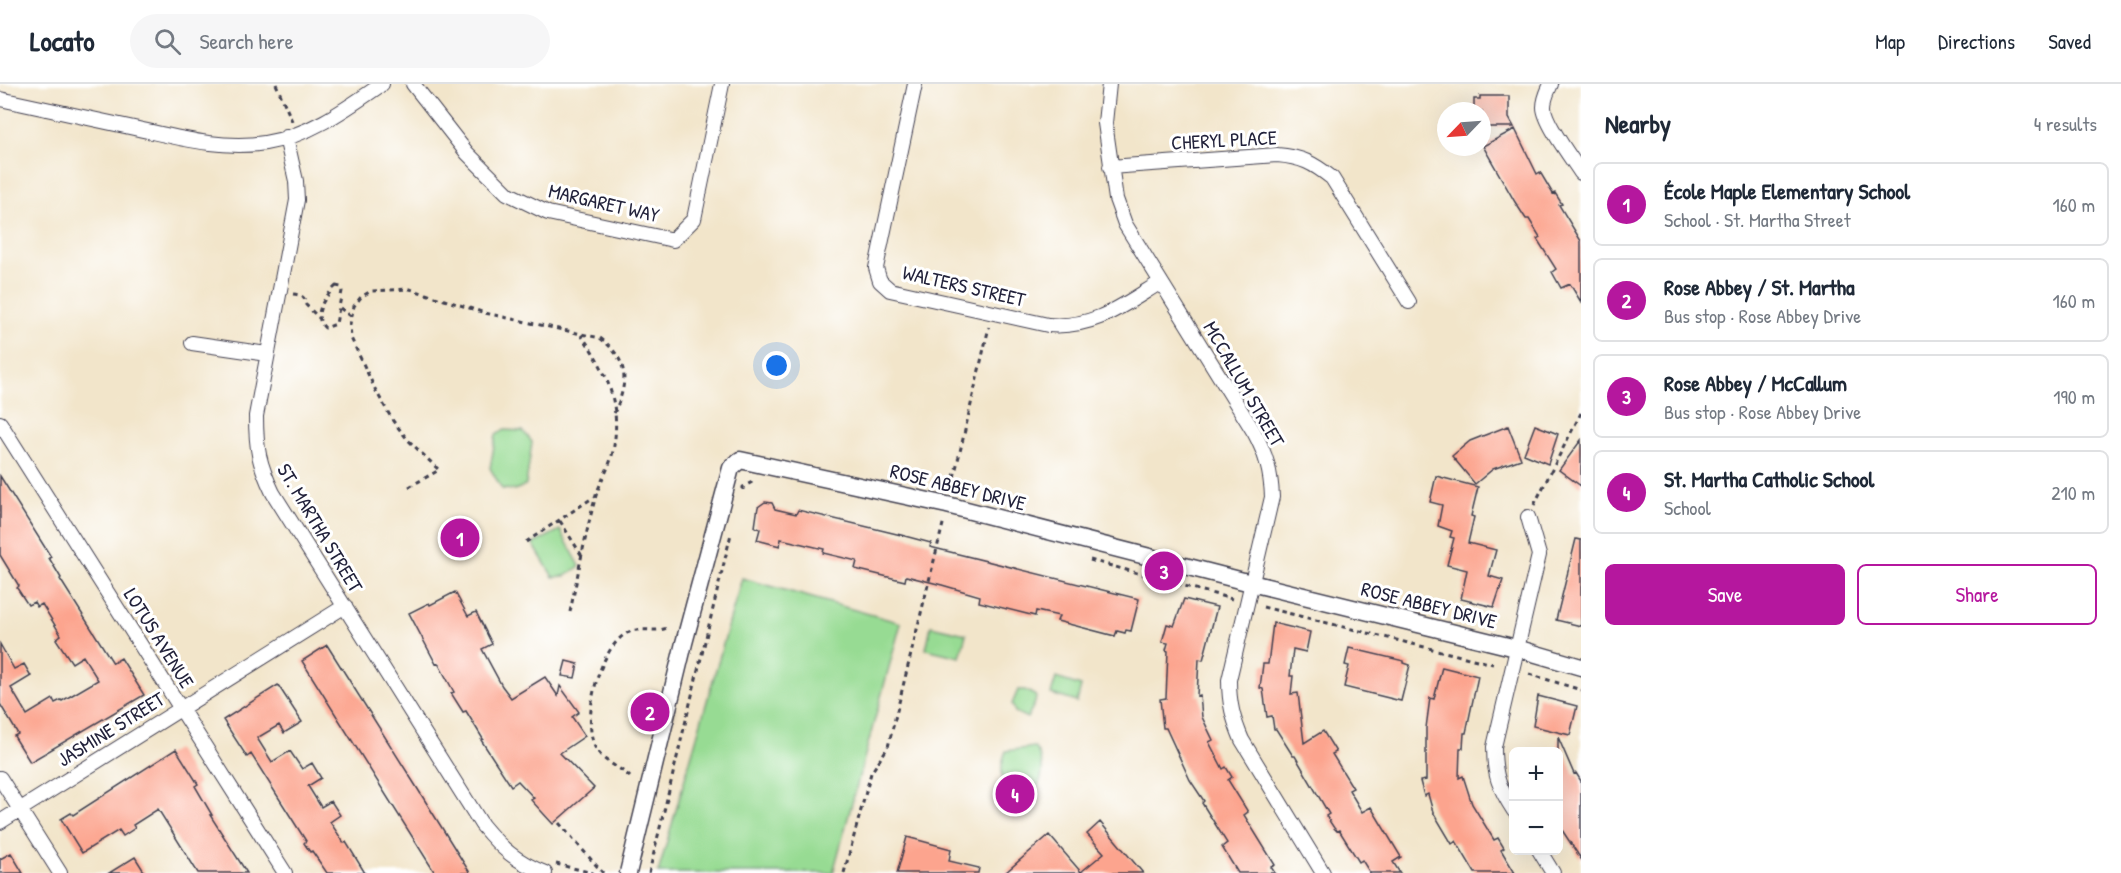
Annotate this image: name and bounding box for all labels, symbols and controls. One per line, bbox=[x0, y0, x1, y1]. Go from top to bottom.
search box bbox=[130, 14, 550, 68]
text: Locato bbox=[30, 22, 94, 60]
icon: search bbox=[151, 25, 184, 58]
text: Search here bbox=[199, 26, 293, 56]
text: Map bbox=[1875, 27, 1905, 56]
text: Directions bbox=[1938, 27, 2015, 56]
text: Saved bbox=[2048, 27, 2091, 56]
north arrow bbox=[1437, 102, 1491, 156]
text: Nearby bbox=[1605, 106, 1671, 141]
text: 4 results bbox=[2034, 110, 2097, 137]
street label: CHERYL PLACE bbox=[1170, 123, 1278, 156]
text: École Maple Elementary School bbox=[1664, 176, 1910, 206]
street label: MARGARET WAY bbox=[546, 177, 662, 228]
text: 1 bbox=[1623, 191, 1630, 218]
text: 160 m bbox=[2053, 191, 2095, 218]
text: School · St. Martha Street bbox=[1664, 206, 1851, 233]
street label: WALTERS STREET bbox=[900, 258, 1029, 313]
text: Rose Abbey / St. Martha bbox=[1664, 272, 1855, 302]
text: 2 bbox=[1622, 287, 1631, 314]
text: 160 m bbox=[2053, 287, 2095, 314]
text: Bus stop · Rose Abbey Drive bbox=[1664, 302, 1861, 329]
street label: MCCALLUM STREET bbox=[1198, 316, 1292, 452]
your location bbox=[762, 351, 791, 380]
text: Rose Abbey / McCallum bbox=[1664, 368, 1847, 398]
text: 3 bbox=[1622, 383, 1631, 410]
text: 190 m bbox=[2053, 383, 2095, 410]
text: Bus stop · Rose Abbey Drive bbox=[1664, 398, 1861, 425]
street label: ROSE ABBEY DRIVE bbox=[888, 457, 1029, 516]
street label: ST. MARTHA STREET bbox=[271, 458, 370, 598]
text: St. Martha Catholic School bbox=[1664, 464, 1874, 494]
text: 4 bbox=[1623, 479, 1630, 506]
text: 210 m bbox=[2051, 479, 2095, 506]
text: School bbox=[1664, 494, 1711, 521]
pin: 1 bbox=[440, 516, 480, 560]
pin: 3 bbox=[1144, 548, 1184, 594]
button: Save bbox=[1605, 564, 1845, 625]
button: Share bbox=[1857, 564, 2097, 625]
street label: ROSE ABBEY DRIVE bbox=[1359, 575, 1500, 634]
street label: LOTUS AVENUE bbox=[118, 583, 201, 693]
street label: JASMINE STREET bbox=[52, 685, 170, 772]
pin: 2 bbox=[630, 690, 670, 734]
map controls bbox=[1509, 747, 1563, 855]
button: + bbox=[1509, 747, 1563, 801]
pin: 4 bbox=[996, 772, 1034, 816]
button: − bbox=[1509, 801, 1563, 855]

